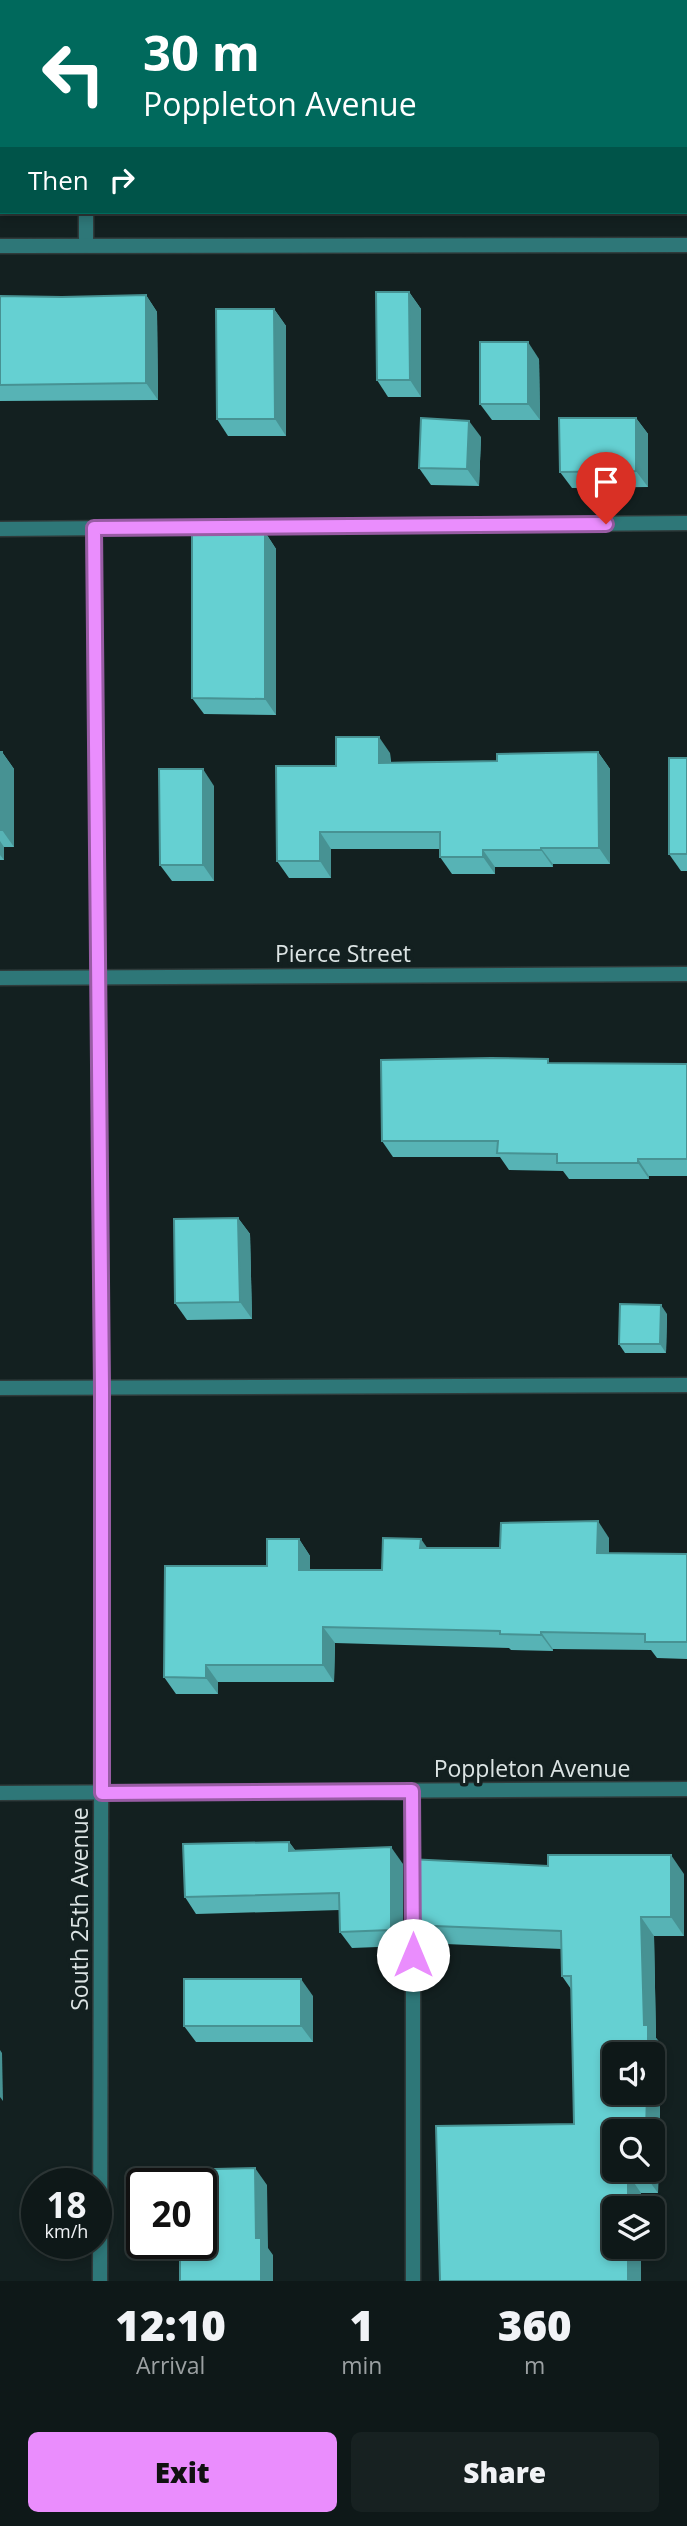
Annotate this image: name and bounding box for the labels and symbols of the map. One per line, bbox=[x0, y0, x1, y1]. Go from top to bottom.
pin bbox=[576, 452, 636, 524]
street label: Pierce Street bbox=[275, 937, 411, 969]
street label: Poppleton Avenue bbox=[434, 1752, 630, 1784]
street label: South 25th Avenue bbox=[63, 1807, 95, 2011]
position arrow bbox=[376, 1918, 450, 1992]
speed limit sign: 20 bbox=[126, 2168, 217, 2259]

